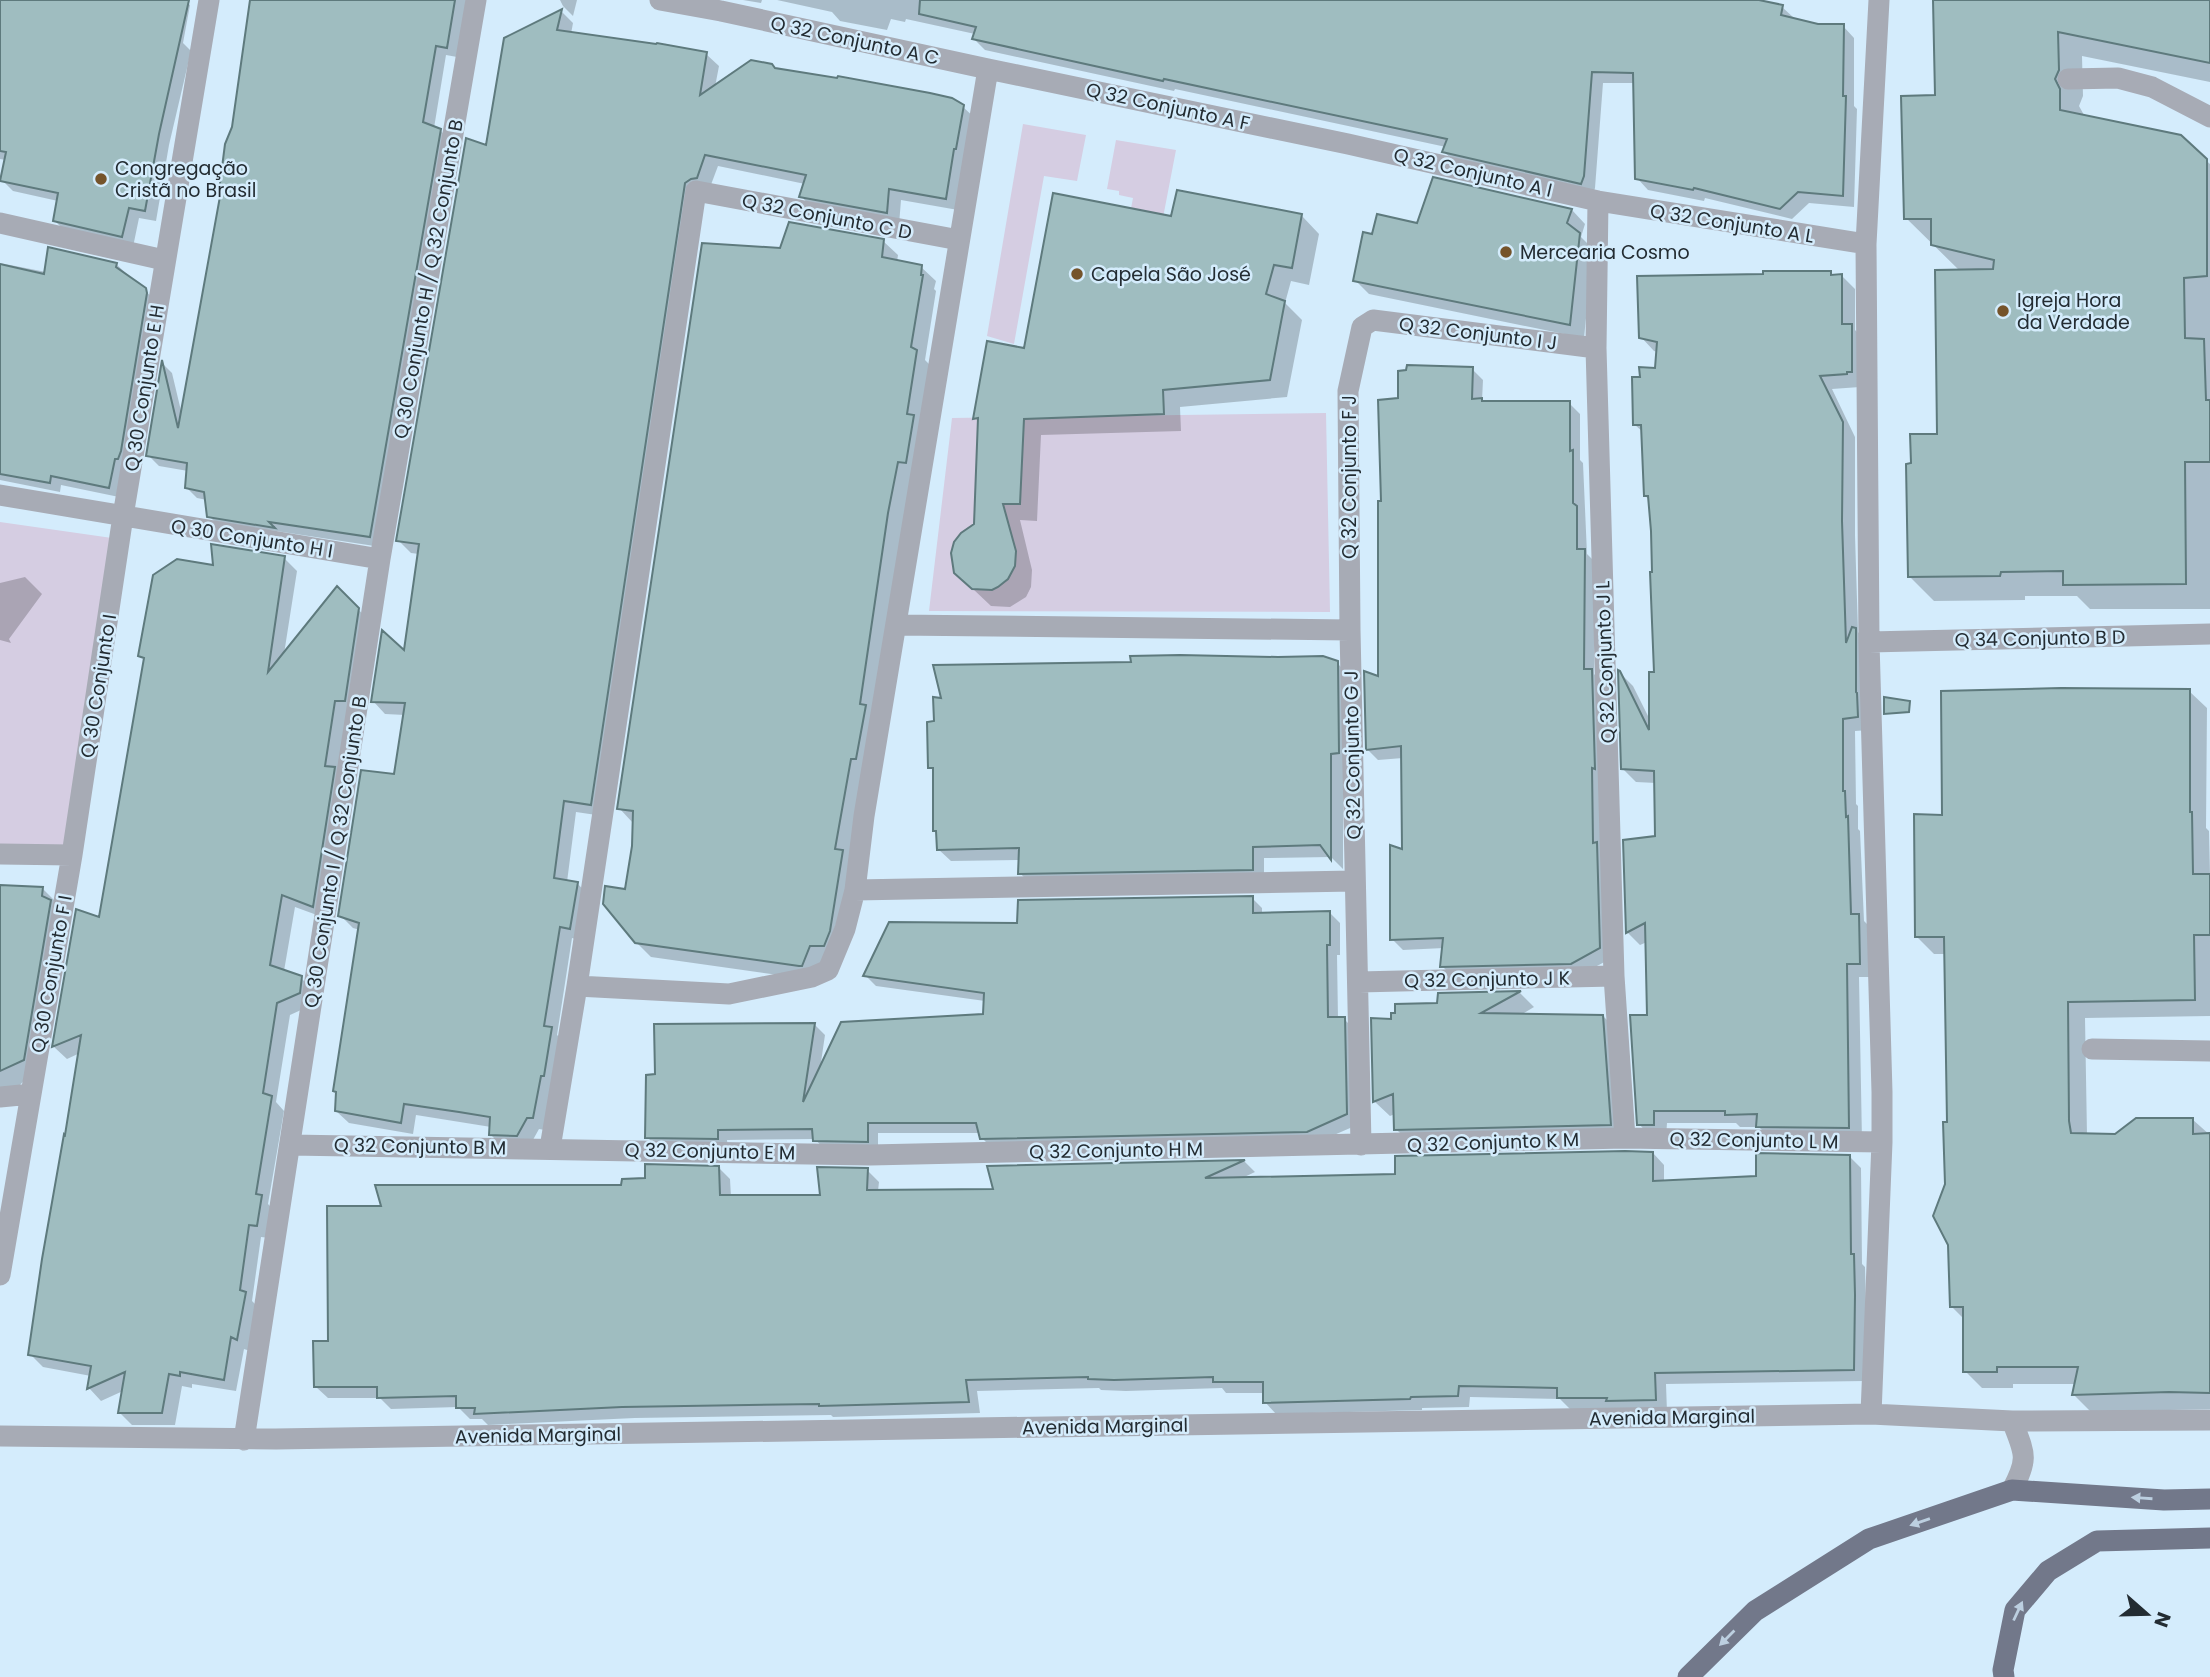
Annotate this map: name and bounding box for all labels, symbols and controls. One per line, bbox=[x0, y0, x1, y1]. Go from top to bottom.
street label: Q 32 Conjunto A C bbox=[768, 9, 942, 72]
street label: Q 32 Conjunto A F bbox=[1083, 76, 1252, 137]
street label: Q 30 Conjunto H / Q 32 Conjunto B bbox=[387, 117, 470, 441]
street label: Q 32 Conjunto A I bbox=[1391, 141, 1555, 204]
place label: Congregação Cristã no Brasil bbox=[115, 155, 256, 204]
marker: Congregação Cristã no Brasil bbox=[93, 171, 109, 187]
street label: Q 32 Conjunto C D bbox=[740, 187, 914, 246]
street label: Q 32 Conjunto A L bbox=[1648, 197, 1816, 250]
place label: Mercearia Cosmo bbox=[1520, 239, 1690, 266]
marker: Mercearia Cosmo bbox=[1498, 244, 1514, 260]
place label: Capela São José bbox=[1091, 261, 1251, 288]
marker: Capela São José bbox=[1069, 266, 1085, 282]
place label: Igreja Hora da Verdade bbox=[2017, 287, 2130, 336]
street label: Q 30 Conjunto E H bbox=[118, 303, 171, 473]
marker: Igreja Hora da Verdade bbox=[1995, 303, 2011, 319]
street label: Q 32 Conjunto I J bbox=[1397, 310, 1559, 357]
street label: Q 32 Conjunto F J bbox=[1336, 395, 1363, 559]
street label: Q 30 Conjunto H I bbox=[169, 512, 335, 565]
street label: Q 32 Conjunto J L bbox=[1589, 580, 1622, 744]
street label: Q 30 Conjunto I bbox=[74, 612, 123, 760]
street label: Q 34 Conjunto B D bbox=[1954, 624, 2126, 653]
street label: Q 32 Conjunto G J bbox=[1338, 670, 1367, 840]
street label: Q 30 Conjunto I / Q 32 Conjunto B bbox=[297, 694, 373, 1010]
street label: Q 30 Conjunto F I bbox=[24, 893, 79, 1055]
street label: Q 32 Conjunto J K bbox=[1404, 965, 1570, 994]
street label: Q 32 Conjunto K M bbox=[1406, 1126, 1580, 1159]
street label: Q 32 Conjunto L M bbox=[1669, 1126, 1839, 1155]
street label: Q 32 Conjunto B M bbox=[334, 1131, 506, 1162]
street label: Q 32 Conjunto H M bbox=[1029, 1135, 1203, 1166]
street label: Q 32 Conjunto E M bbox=[624, 1137, 796, 1166]
street label: Avenida Marginal bbox=[1589, 1403, 1755, 1432]
street label: Avenida Marginal bbox=[1022, 1412, 1188, 1441]
street label: Avenida Marginal bbox=[455, 1421, 621, 1450]
one-way arrow bbox=[2131, 1493, 2153, 1504]
one-way arrow bbox=[1909, 1517, 1930, 1528]
north arrow bbox=[2112, 1579, 2182, 1649]
one-way arrow bbox=[2012, 1601, 2024, 1622]
text: N bbox=[2147, 1608, 2178, 1631]
one-way arrow bbox=[1719, 1630, 1736, 1646]

